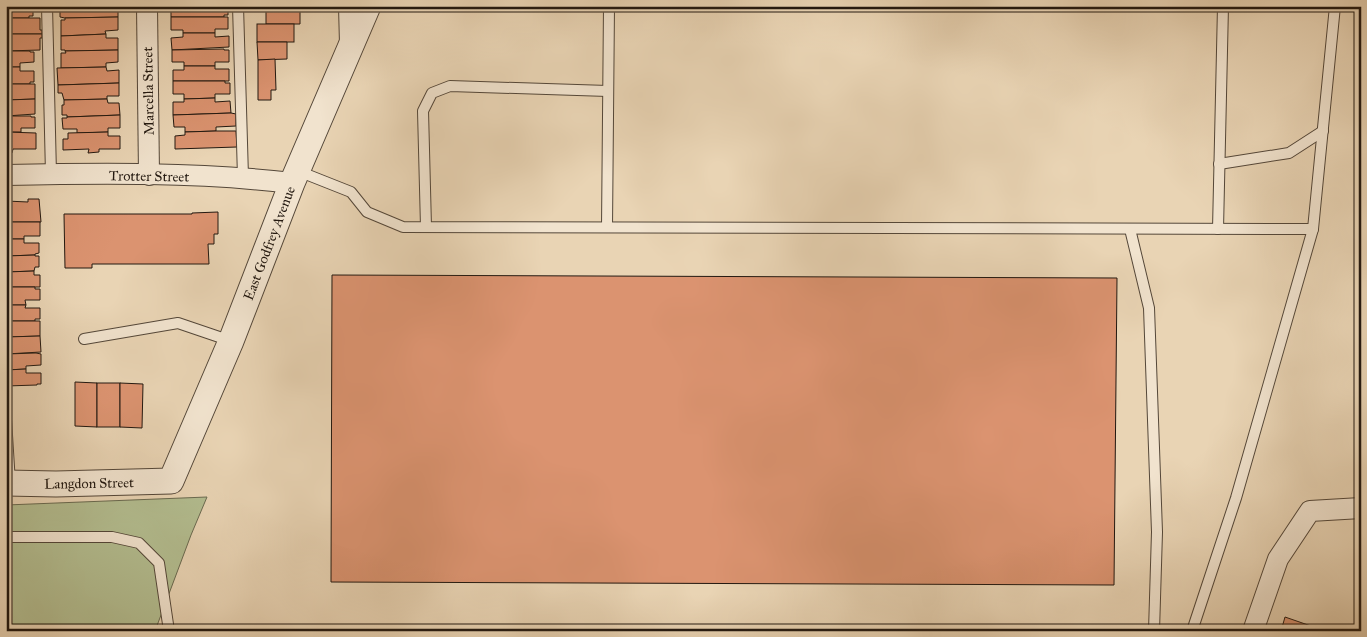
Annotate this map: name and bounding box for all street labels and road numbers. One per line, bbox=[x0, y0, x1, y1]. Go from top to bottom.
street label: Marcella Street bbox=[139, 47, 158, 135]
street label: Trotter Street bbox=[109, 167, 189, 186]
street label: East Godfrey Avenue bbox=[240, 184, 299, 303]
street label: Langdon Street bbox=[44, 474, 134, 493]

